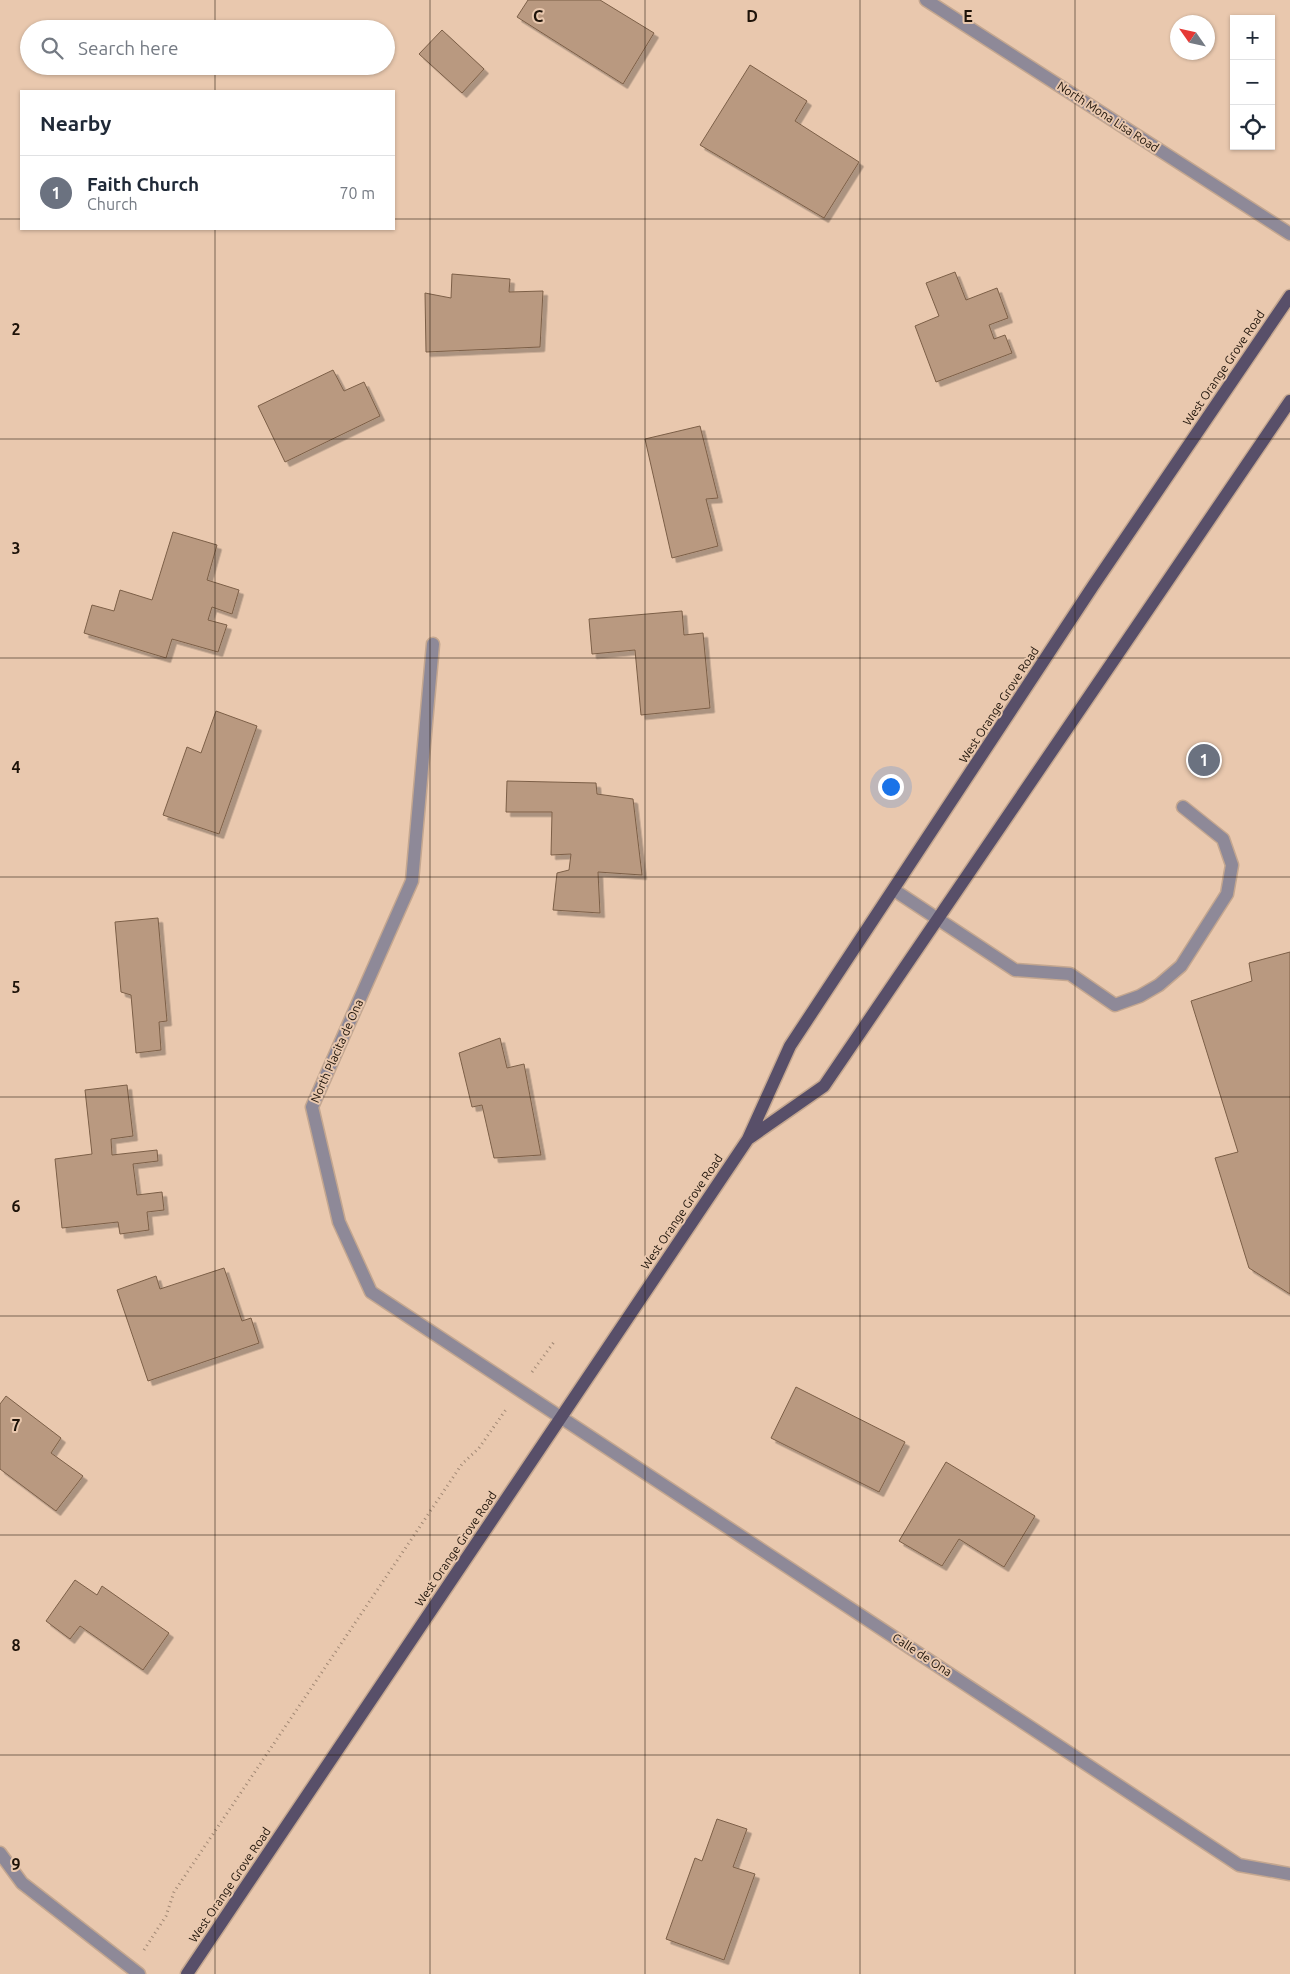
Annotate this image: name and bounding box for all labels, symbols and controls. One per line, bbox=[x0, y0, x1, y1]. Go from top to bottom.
text: C bbox=[533, 7, 543, 25]
text: D bbox=[746, 7, 758, 25]
text: E bbox=[963, 7, 973, 25]
north arrow bbox=[1170, 15, 1215, 60]
map controls bbox=[1230, 15, 1275, 150]
button: + bbox=[1230, 15, 1275, 60]
search box bbox=[20, 20, 395, 75]
icon: search bbox=[38, 34, 66, 62]
text: Search here bbox=[78, 37, 178, 59]
button: − bbox=[1230, 60, 1275, 105]
street label: North Mona Lisa Road bbox=[1055, 79, 1161, 154]
button: locate bbox=[1230, 105, 1275, 150]
text: Nearby bbox=[40, 111, 111, 135]
text: Faith Church bbox=[87, 173, 199, 195]
text: 1 bbox=[51, 184, 61, 202]
text: 70 m bbox=[339, 184, 375, 202]
text: Church bbox=[87, 195, 138, 213]
street label: West Orange Grove Road bbox=[1180, 308, 1267, 428]
text: 2 bbox=[11, 320, 21, 338]
text: 3 bbox=[11, 539, 21, 557]
street label: West Orange Grove Road bbox=[956, 644, 1041, 765]
pin: 1 bbox=[1188, 741, 1220, 779]
text: 4 bbox=[11, 758, 21, 776]
your location bbox=[878, 774, 904, 800]
text: 5 bbox=[11, 978, 21, 996]
street label: North Placita de Ona bbox=[308, 997, 365, 1105]
street label: West Orange Grove Road bbox=[638, 1152, 725, 1272]
text: 6 bbox=[11, 1197, 21, 1215]
text: 7 bbox=[11, 1416, 21, 1434]
street label: West Orange Grove Road bbox=[412, 1489, 499, 1609]
street label: Calle de Ona bbox=[890, 1631, 954, 1679]
text: 8 bbox=[11, 1636, 21, 1654]
street label: West Orange Grove Road bbox=[186, 1825, 273, 1945]
text: 9 bbox=[11, 1855, 21, 1873]

